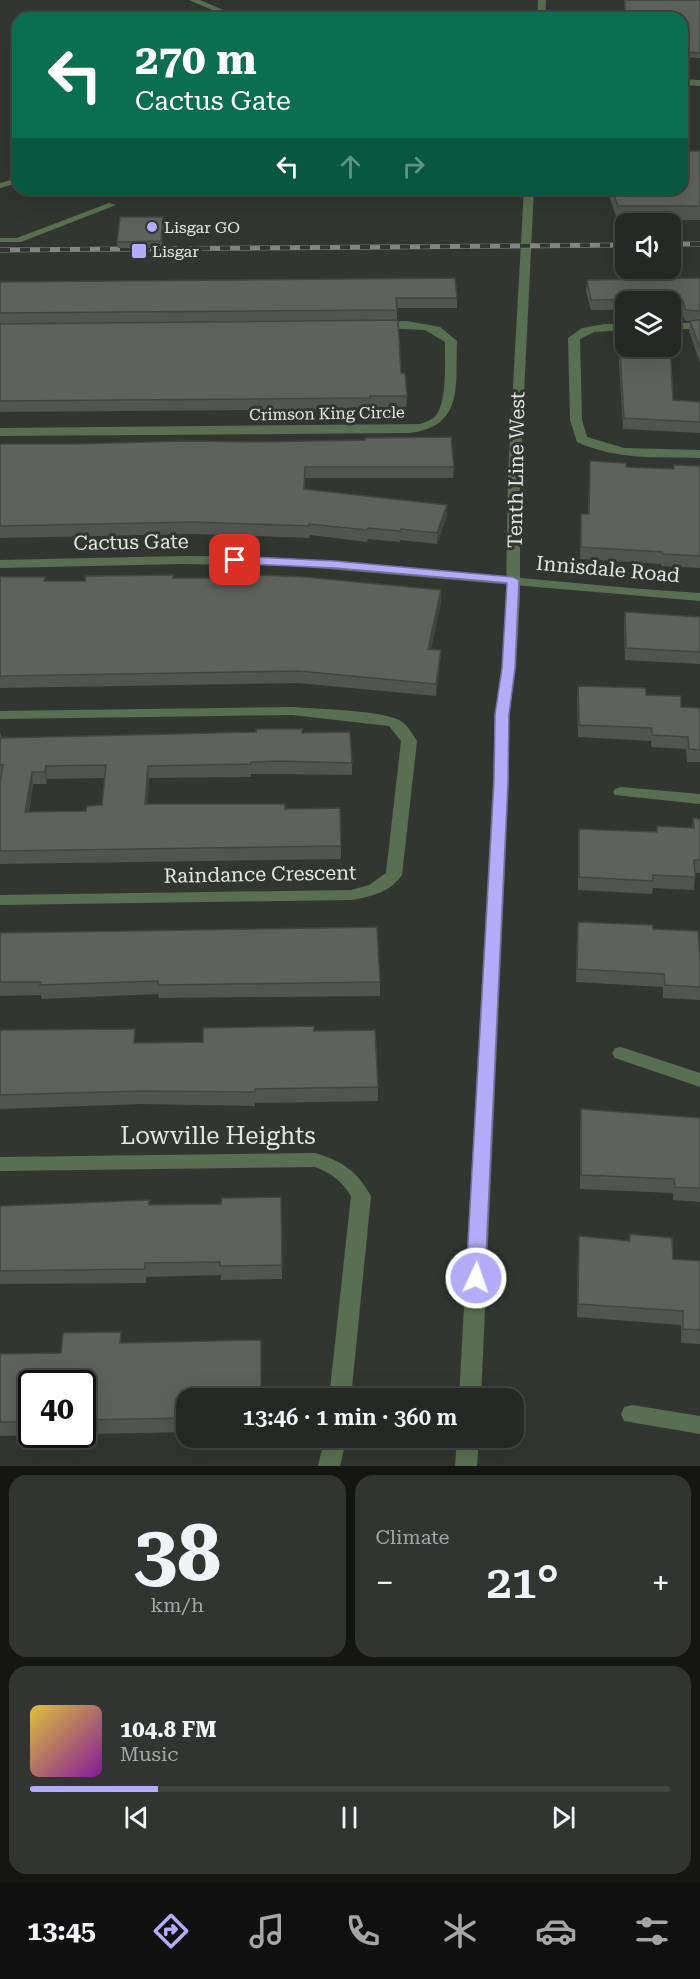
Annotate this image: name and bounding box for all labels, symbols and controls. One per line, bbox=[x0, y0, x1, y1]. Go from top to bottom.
text: 270 m bbox=[135, 35, 257, 84]
icon: left bbox=[36, 36, 114, 114]
text: Cactus Gate bbox=[135, 85, 291, 117]
icon: left bbox=[271, 150, 304, 183]
icon: ahead bbox=[334, 150, 367, 183]
icon: right bbox=[397, 150, 430, 183]
map controls bbox=[615, 213, 681, 357]
button: sound bbox=[615, 213, 681, 279]
place label: Lisgar GO bbox=[164, 218, 240, 237]
marker: Lisgar GO bbox=[145, 220, 159, 234]
marker: Lisgar bbox=[130, 242, 148, 260]
place label: Lisgar bbox=[152, 242, 199, 261]
button: layers bbox=[615, 291, 681, 357]
street label: Tenth Line West bbox=[503, 391, 529, 548]
street label: Crimson King Circle bbox=[249, 403, 405, 424]
street label: Cactus Gate bbox=[73, 529, 189, 555]
pin bbox=[209, 534, 260, 585]
icon: arrive bbox=[218, 543, 251, 576]
street label: Innisdale Road bbox=[535, 551, 681, 587]
street label: Raindance Crescent bbox=[163, 860, 357, 888]
street label: Lowville Heights bbox=[120, 1122, 316, 1150]
position arrow bbox=[444, 1246, 508, 1310]
speed limit sign: 40 bbox=[18, 1370, 96, 1448]
text: 13:46 · 1 min · 360 m bbox=[243, 1405, 457, 1430]
text: 38 bbox=[134, 1508, 221, 1599]
text: Climate bbox=[376, 1525, 450, 1549]
text: 21° bbox=[486, 1556, 559, 1609]
text: − bbox=[376, 1563, 394, 1602]
text: + bbox=[652, 1563, 670, 1602]
text: km/h bbox=[150, 1593, 204, 1617]
text: 104.8 FM bbox=[120, 1717, 217, 1742]
text: Music bbox=[120, 1742, 179, 1766]
icon: previous bbox=[120, 1801, 153, 1834]
icon: pause bbox=[333, 1801, 366, 1834]
icon: next bbox=[547, 1801, 580, 1834]
icon: directions bbox=[150, 1910, 192, 1952]
icon: music bbox=[246, 1910, 288, 1952]
icon: phone bbox=[342, 1910, 384, 1952]
icon: climate bbox=[439, 1910, 481, 1952]
icon: car bbox=[535, 1910, 577, 1952]
icon: filters bbox=[631, 1910, 673, 1952]
text: 13:45 bbox=[27, 1915, 96, 1947]

